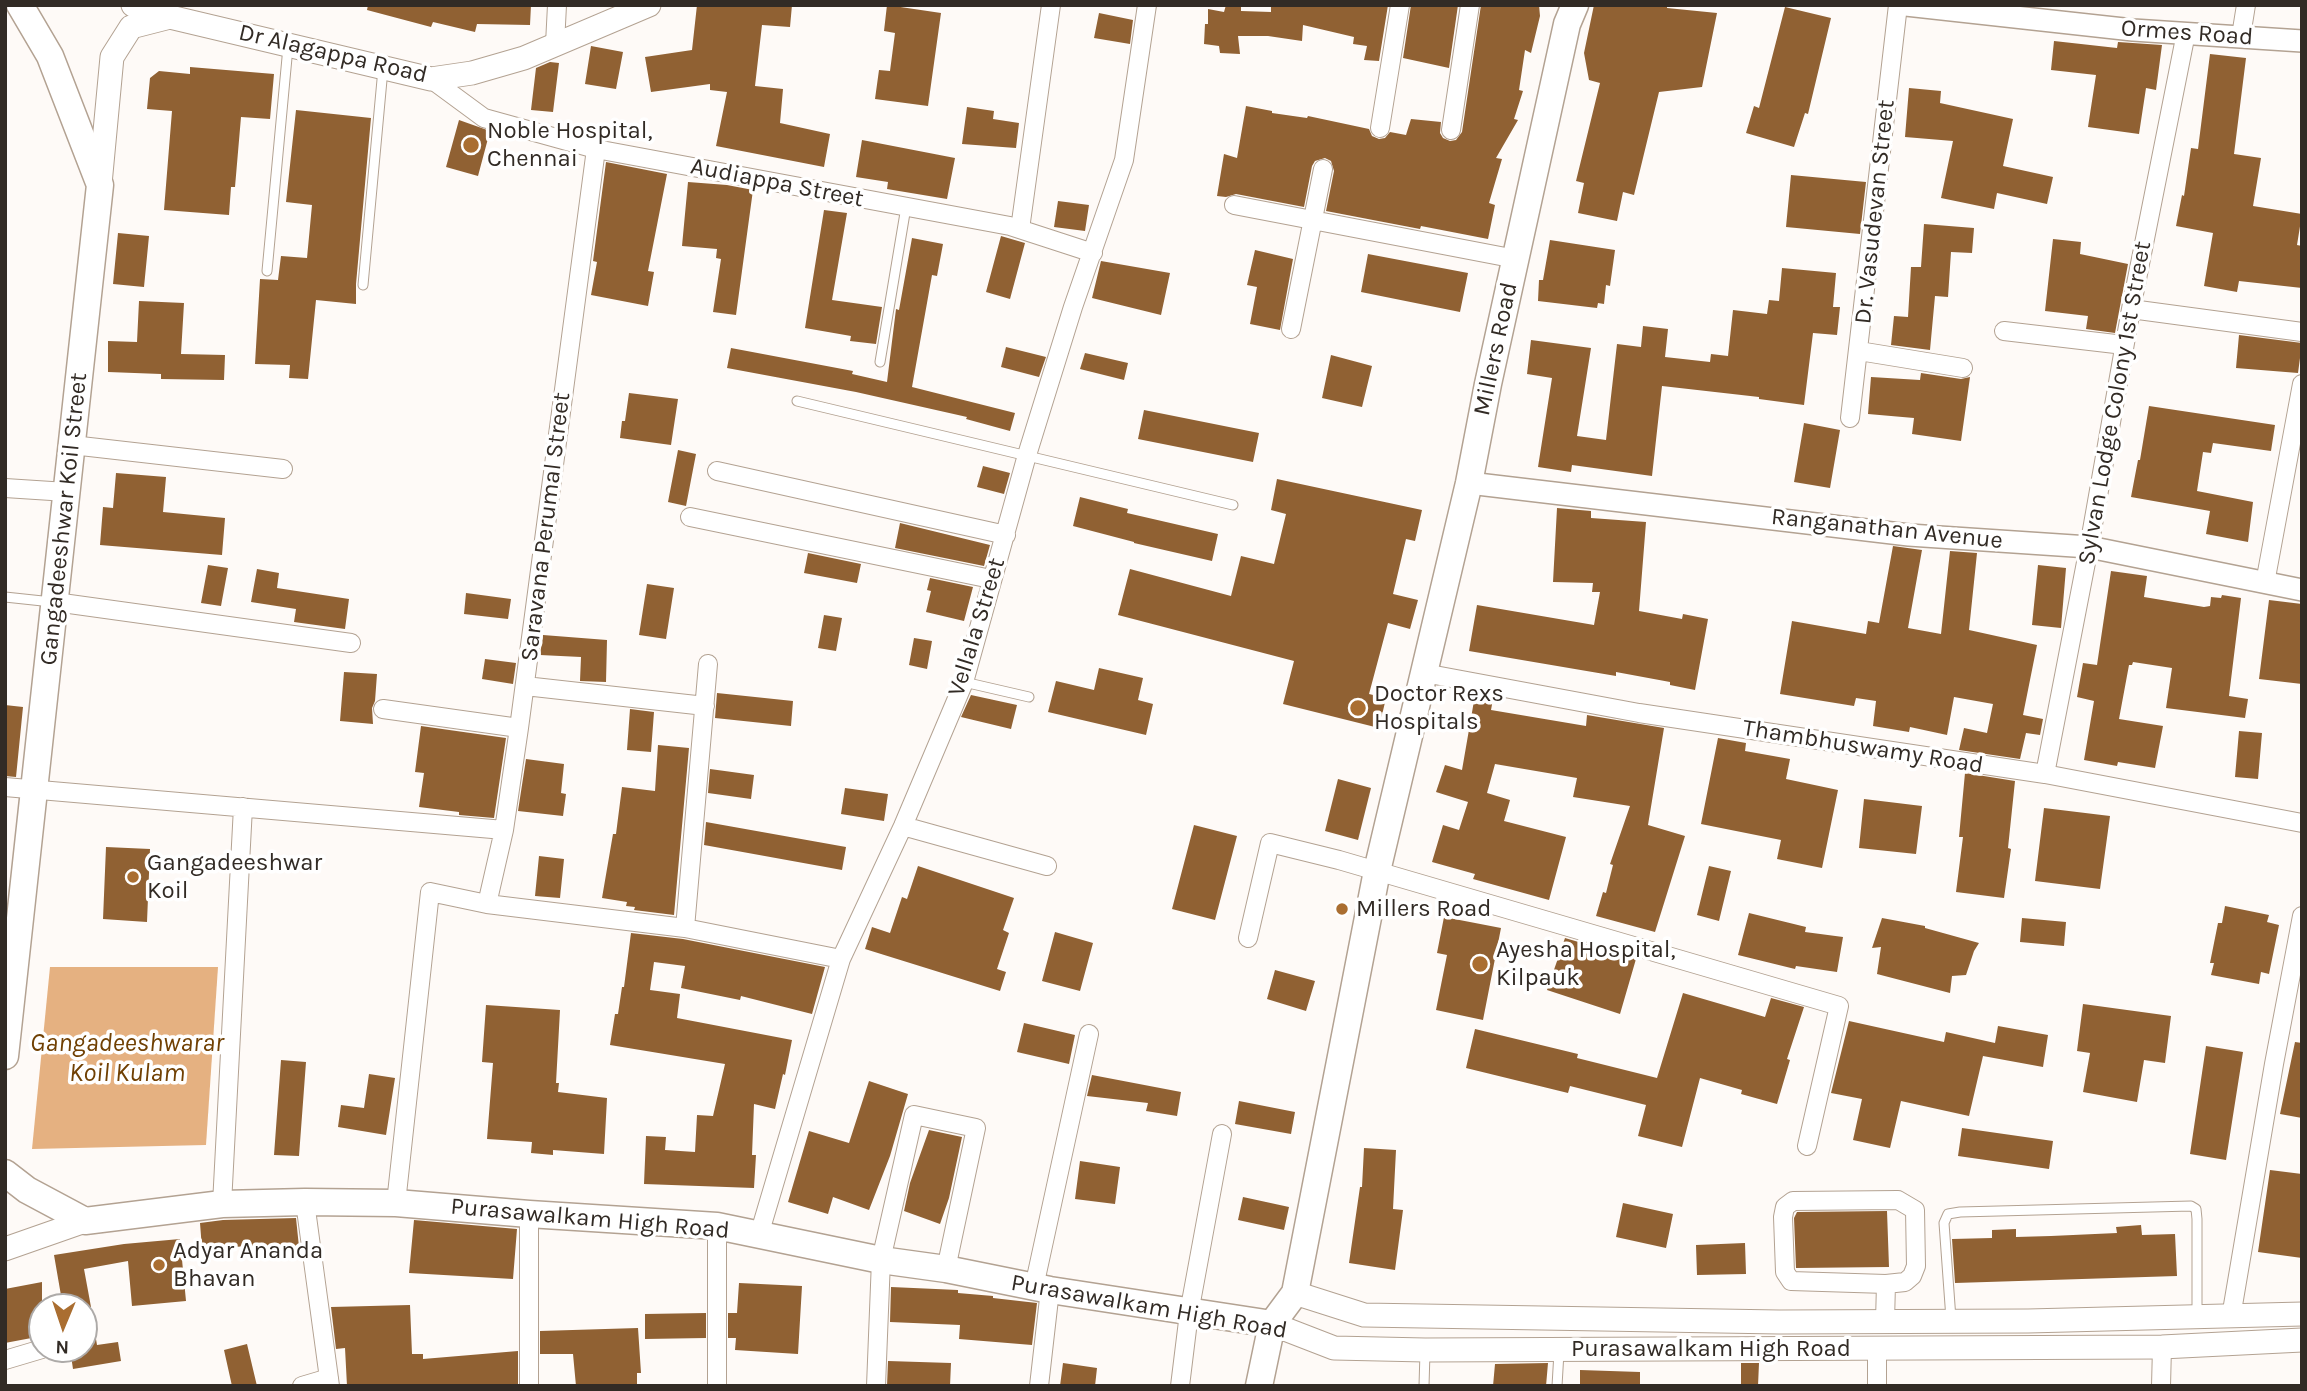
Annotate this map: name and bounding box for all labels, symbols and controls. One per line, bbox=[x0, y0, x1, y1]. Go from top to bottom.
street label: Ormes Road bbox=[2120, 14, 2254, 52]
street label: Dr Alagappa Road bbox=[236, 18, 430, 90]
street label: Dr. Vasudevan Street bbox=[1849, 98, 1901, 326]
place label: Noble Hospital, Chennai bbox=[487, 117, 652, 173]
marker: Noble Hospital, Chennai bbox=[461, 135, 481, 155]
street label: Audiappa Street bbox=[688, 152, 866, 214]
street label: Sylvan Lodge Colony 1st Street bbox=[2072, 239, 2158, 567]
street label: Millers Road bbox=[1468, 280, 1524, 418]
street label: Gangadeeshwar Koil Street bbox=[34, 371, 94, 667]
street label: Saravana Perumal Street bbox=[515, 391, 577, 663]
street label: Ranganathan Avenue bbox=[1770, 503, 2004, 555]
street label: Vellala Street bbox=[942, 554, 1012, 700]
place label: Doctor Rexs Hospitals bbox=[1374, 680, 1504, 736]
marker: Doctor Rexs Hospitals bbox=[1348, 698, 1368, 718]
street label: Thambhuswamy Road bbox=[1741, 714, 1985, 780]
place label: Gangadeeshwar Koil bbox=[147, 849, 322, 905]
marker: Gangadeeshwar Koil bbox=[125, 869, 141, 885]
place label: Millers Road bbox=[1356, 895, 1491, 923]
marker: Millers Road bbox=[1334, 901, 1350, 917]
place label: Ayesha Hospital, Kilpauk bbox=[1496, 936, 1676, 992]
marker: Ayesha Hospital, Kilpauk bbox=[1470, 954, 1490, 974]
water label: Gangadeeshwarar Koil Kulam bbox=[30, 1028, 224, 1090]
street label: Purasawalkam High Road bbox=[449, 1192, 731, 1246]
place label: Adyar Ananda Bhavan bbox=[173, 1237, 323, 1293]
marker: Adyar Ananda Bhavan bbox=[151, 1257, 167, 1273]
street label: Purasawalkam High Road bbox=[1009, 1269, 1289, 1345]
north arrow bbox=[28, 1293, 98, 1363]
street label: Purasawalkam High Road bbox=[1571, 1335, 1851, 1363]
text: N bbox=[55, 1336, 70, 1358]

